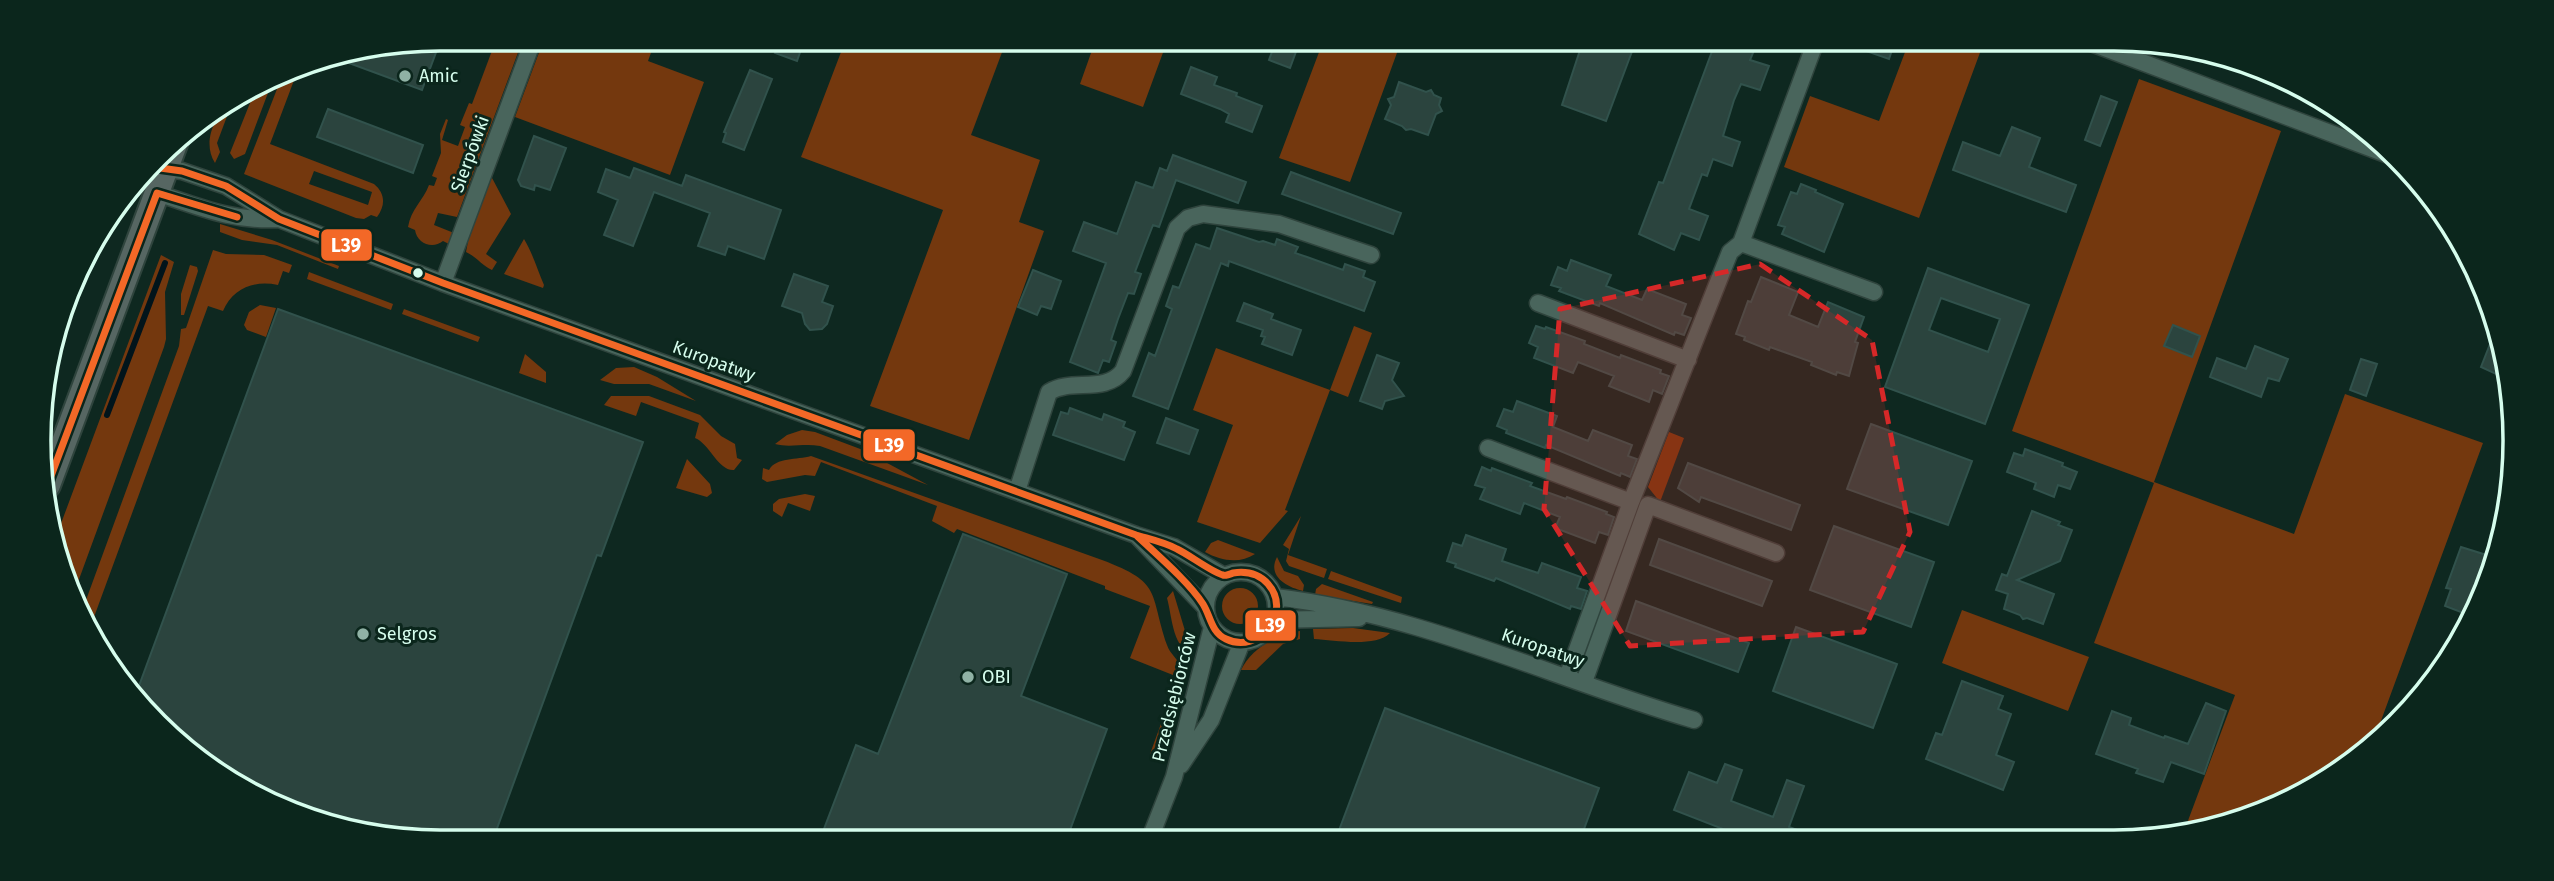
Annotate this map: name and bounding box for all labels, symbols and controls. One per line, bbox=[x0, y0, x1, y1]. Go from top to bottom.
place label: Amic bbox=[419, 65, 459, 87]
marker: Amic bbox=[397, 68, 413, 84]
street label: Sierpówki bbox=[446, 113, 494, 195]
line badge: L39 bbox=[320, 228, 373, 262]
text: L39 bbox=[331, 234, 361, 257]
unlabelled marker bbox=[411, 266, 425, 280]
street label: Kuropatwy bbox=[670, 336, 758, 386]
line badge: L39 bbox=[862, 428, 916, 462]
text: L39 bbox=[874, 434, 904, 457]
line badge: L39 bbox=[1244, 609, 1297, 642]
text: L39 bbox=[1255, 614, 1285, 637]
place label: Selgros bbox=[377, 623, 437, 645]
street label: Kuropatwy bbox=[1499, 624, 1588, 673]
marker: Selgros bbox=[355, 626, 371, 642]
street label: Przedsiębiorców bbox=[1147, 630, 1201, 764]
place label: OBI bbox=[982, 666, 1011, 688]
marker: OBI bbox=[960, 669, 976, 685]

